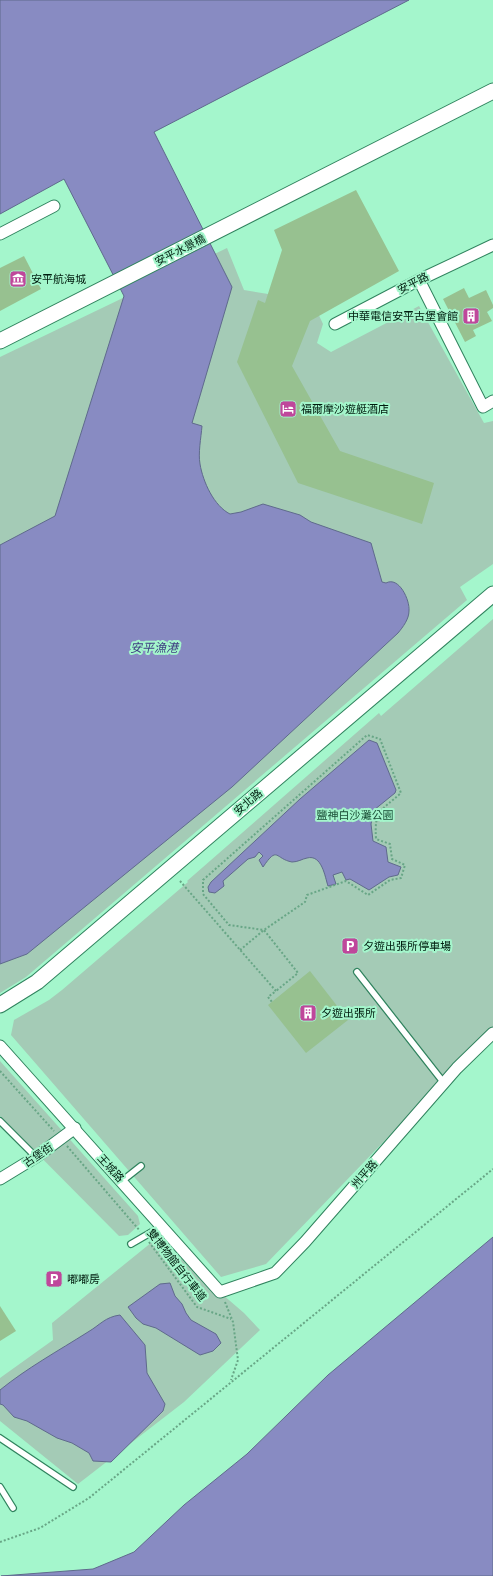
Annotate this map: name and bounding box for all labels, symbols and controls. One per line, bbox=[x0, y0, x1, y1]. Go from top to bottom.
street label: 安平水景橋 bbox=[152, 231, 208, 269]
museum icon: 安平航海城 bbox=[8, 269, 28, 289]
street label: 安平路 bbox=[395, 269, 431, 297]
place label: 安平航海城 bbox=[31, 272, 86, 286]
building icon: 中華電信安平古堡會館 bbox=[461, 306, 481, 326]
place label: 中華電信安平古堡會館 bbox=[348, 309, 458, 323]
hotel icon: 福爾摩沙遊艇酒店 bbox=[278, 399, 298, 419]
place label: 福爾摩沙遊艇酒店 bbox=[301, 402, 389, 416]
water label: 安平漁港 bbox=[130, 640, 180, 656]
street label: 安北路 bbox=[231, 786, 265, 818]
park label: 鹽神白沙灘公園 bbox=[317, 808, 394, 822]
parking icon: 夕遊出張所停車場 bbox=[340, 936, 360, 956]
place label: 夕遊出張所停車場 bbox=[363, 939, 451, 953]
building icon: 夕遊出張所 bbox=[298, 1003, 318, 1023]
place label: 夕遊出張所 bbox=[321, 1006, 376, 1020]
street label: 古堡街 bbox=[20, 1140, 56, 1170]
street label: 王城路 bbox=[95, 1151, 127, 1185]
street label: 州平路 bbox=[348, 1157, 380, 1191]
street label: 雙博物館自行車道 bbox=[144, 1226, 210, 1304]
parking icon: 嘟嘟房 bbox=[44, 1269, 64, 1289]
place label: 嘟嘟房 bbox=[67, 1272, 100, 1286]

